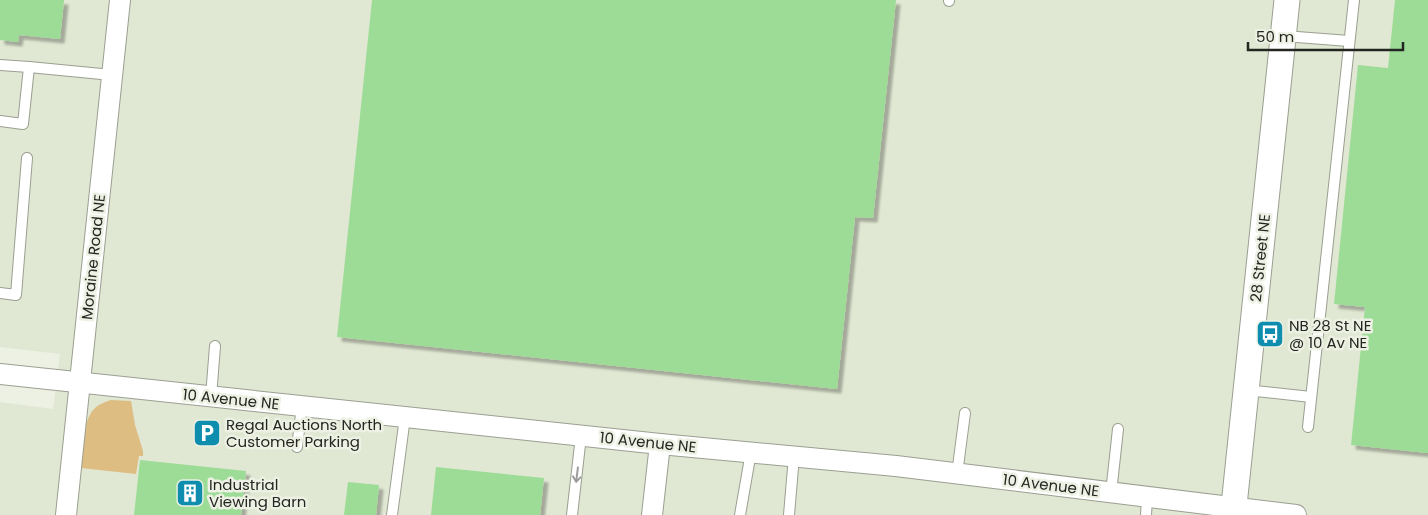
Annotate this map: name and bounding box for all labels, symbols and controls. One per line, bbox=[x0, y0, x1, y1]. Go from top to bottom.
scale bar bbox=[1248, 20, 1403, 52]
text: 50 m bbox=[1256, 26, 1294, 47]
street label: Moraine Road NE bbox=[76, 193, 110, 321]
street label: 28 Street NE bbox=[1245, 213, 1275, 303]
place label: NB 28 St NE @ 10 Av NE bbox=[1289, 315, 1371, 353]
bus stop icon: NB 28 St NE @ 10 Av NE bbox=[1255, 319, 1285, 349]
street label: 10 Avenue NE bbox=[182, 383, 280, 415]
place label: Regal Auctions North Customer Parking bbox=[226, 414, 382, 452]
parking icon: Regal Auctions North Customer Parking bbox=[192, 418, 222, 448]
street label: 10 Avenue NE bbox=[599, 426, 697, 458]
one-way arrow bbox=[572, 467, 582, 483]
street label: 10 Avenue NE bbox=[1002, 469, 1100, 501]
place label: Industrial Viewing Barn bbox=[209, 474, 306, 512]
building icon: Industrial Viewing Barn bbox=[175, 478, 205, 508]

